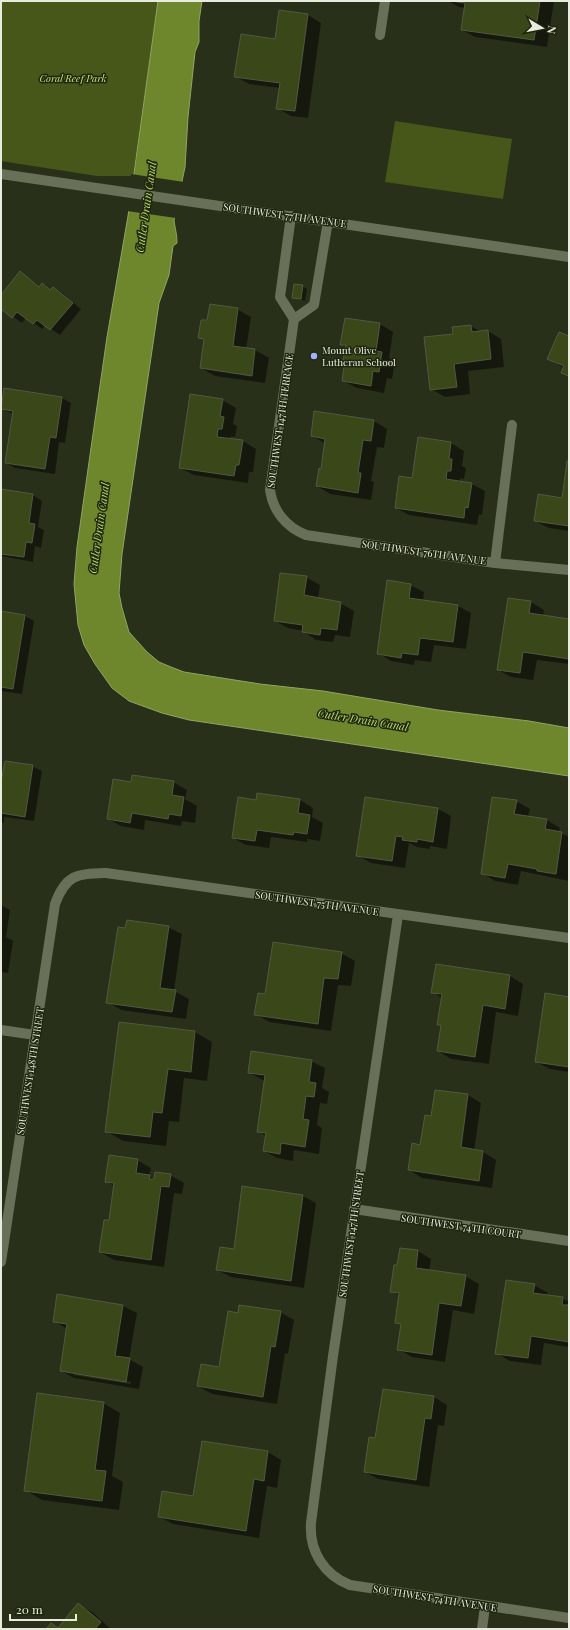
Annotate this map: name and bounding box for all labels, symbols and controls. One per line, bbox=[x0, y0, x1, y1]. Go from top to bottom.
north arrow bbox=[522, 8, 562, 48]
text: N bbox=[544, 25, 560, 35]
park label: Coral Reef Park bbox=[39, 71, 107, 85]
water label: Cutler Drain Canal bbox=[132, 160, 159, 253]
street label: SOUTHWEST 77TH AVENUE bbox=[222, 199, 348, 231]
place label: Mount Olive Lutheran School bbox=[322, 343, 396, 369]
marker: Mount Olive Lutheran School bbox=[309, 351, 319, 361]
street label: SOUTHWEST 147TH TERRACE bbox=[264, 353, 296, 489]
water label: Cutler Drain Canal bbox=[85, 481, 112, 574]
street label: SOUTHWEST 76TH AVENUE bbox=[361, 536, 487, 568]
water label: Cutler Drain Canal bbox=[317, 705, 410, 734]
street label: SOUTHWEST 75TH AVENUE bbox=[254, 887, 380, 919]
street label: SOUTHWEST 148TH STREET bbox=[13, 1006, 47, 1136]
street label: SOUTHWEST 147TH STREET bbox=[335, 1170, 367, 1298]
street label: SOUTHWEST 74TH COURT bbox=[400, 1211, 522, 1241]
street label: SOUTHWEST 74TH AVENUE bbox=[372, 1581, 498, 1615]
scale bar bbox=[10, 1596, 76, 1622]
text: 20 m bbox=[16, 1601, 43, 1617]

